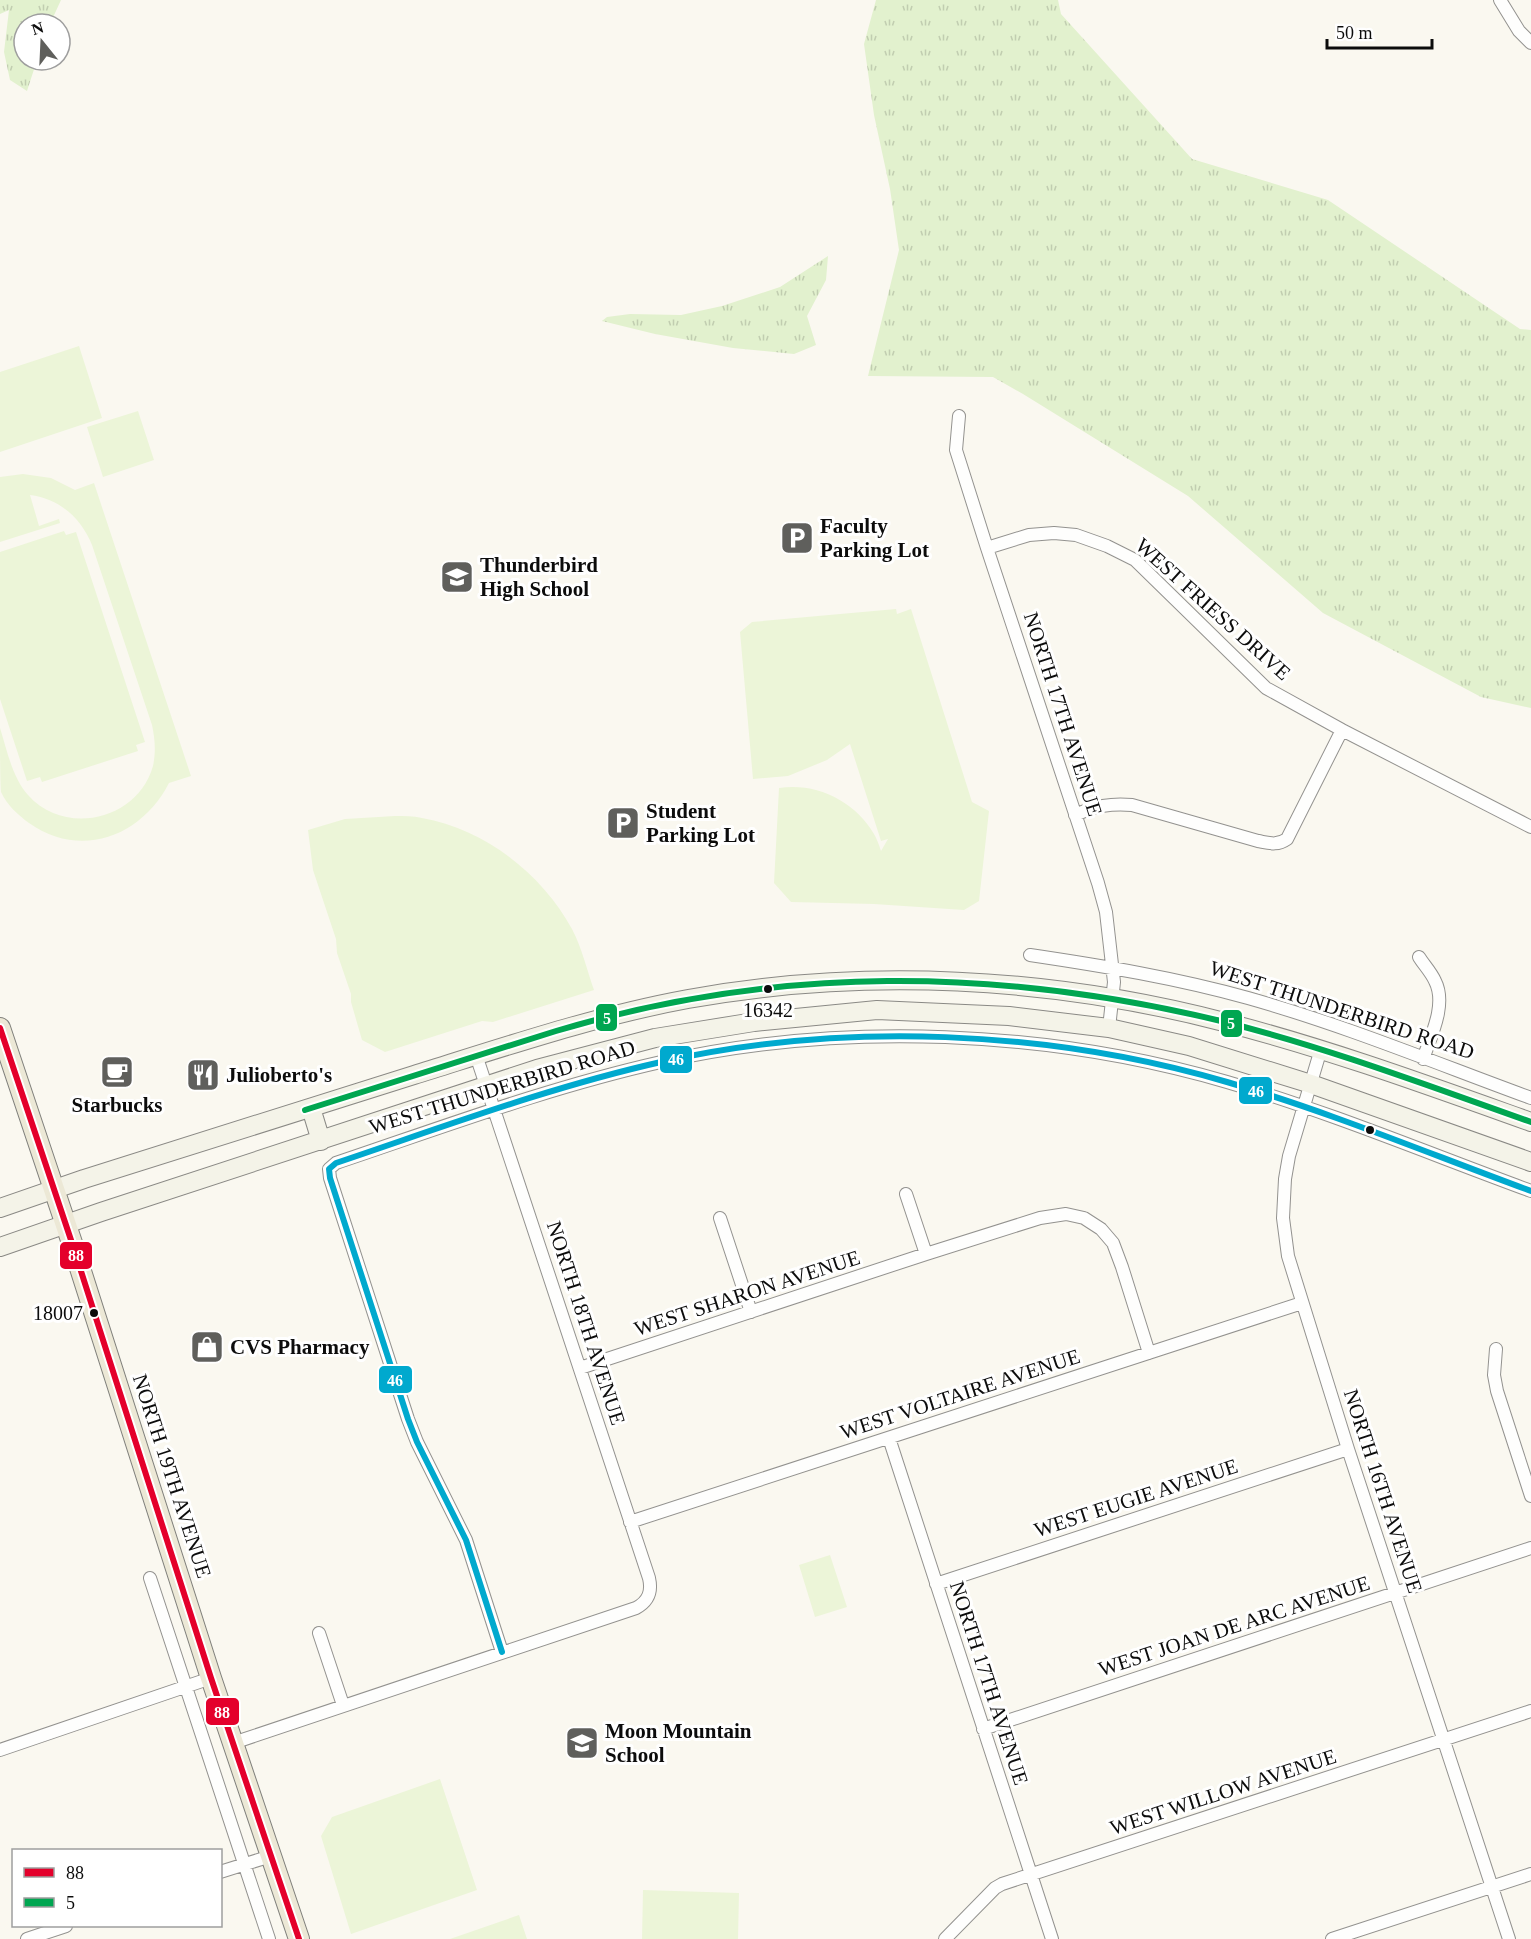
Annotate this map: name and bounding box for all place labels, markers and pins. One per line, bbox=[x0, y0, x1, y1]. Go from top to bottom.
place label: Faculty Parking Lot bbox=[820, 514, 929, 562]
parking icon: Faculty Parking Lot bbox=[779, 520, 815, 556]
place label: Thunderbird High School bbox=[480, 553, 598, 601]
school or university icon: Thunderbird High School bbox=[439, 559, 475, 595]
place label: Student Parking Lot bbox=[646, 799, 755, 847]
parking icon: Student Parking Lot bbox=[605, 805, 641, 841]
marker: 16342 bbox=[762, 983, 774, 995]
place label: 16342 bbox=[743, 999, 793, 1021]
cafe icon: Starbucks bbox=[99, 1054, 135, 1090]
restaurant icon: Julioberto's bbox=[185, 1057, 221, 1093]
place label: Julioberto's bbox=[226, 1063, 332, 1087]
place label: Starbucks bbox=[71, 1093, 163, 1117]
unlabelled marker bbox=[1364, 1124, 1376, 1136]
place label: 18007 bbox=[33, 1302, 83, 1324]
marker: 18007 bbox=[88, 1307, 100, 1319]
shop icon: CVS Pharmacy bbox=[189, 1329, 225, 1365]
place label: CVS Pharmacy bbox=[230, 1335, 370, 1359]
place label: Moon Mountain School bbox=[605, 1719, 752, 1767]
school or university icon: Moon Mountain School bbox=[564, 1725, 600, 1761]

